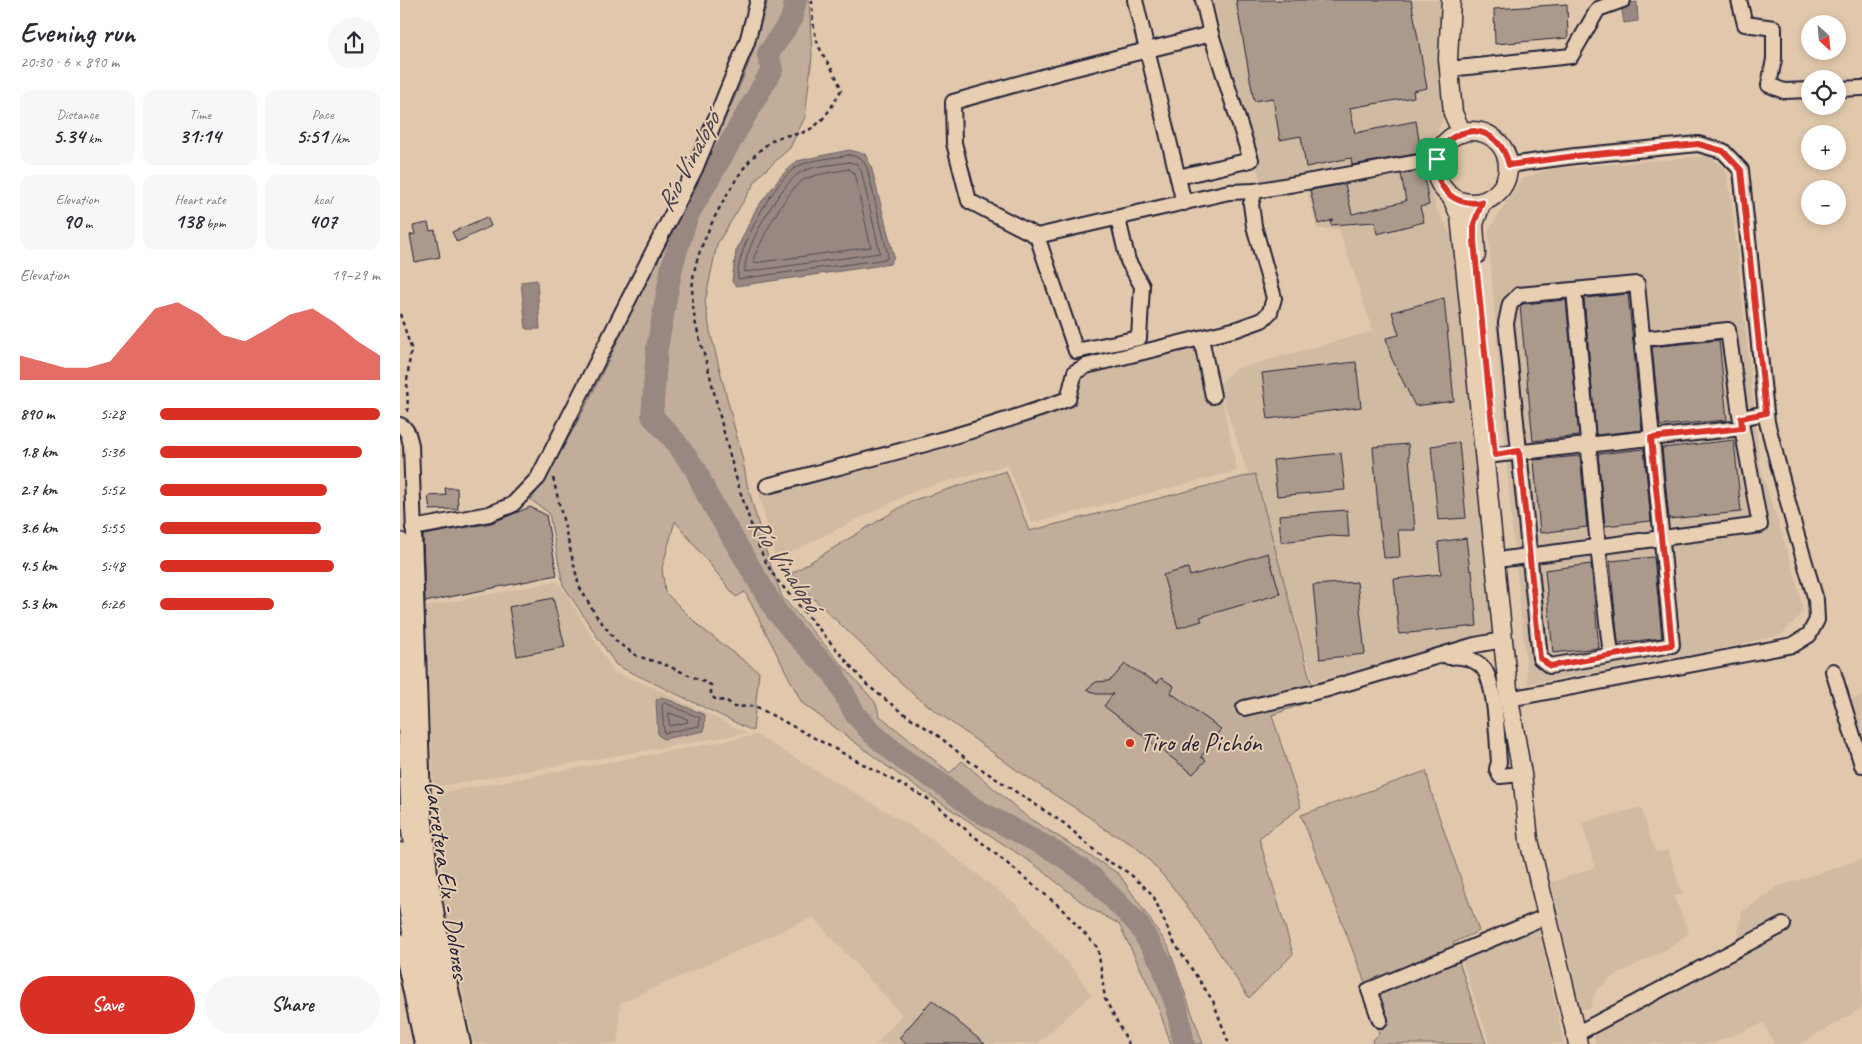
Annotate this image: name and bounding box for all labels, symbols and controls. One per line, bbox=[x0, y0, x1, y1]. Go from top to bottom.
text: Evening run bbox=[20, 15, 135, 50]
north arrow bbox=[1801, 15, 1846, 60]
map controls bbox=[1801, 15, 1846, 225]
button: share bbox=[328, 17, 380, 69]
text: 20:30 · 6 × 890 m bbox=[20, 52, 119, 72]
button: locate bbox=[1801, 70, 1846, 115]
water label: Río Vinalopó bbox=[648, 101, 731, 217]
text: Distance bbox=[56, 106, 98, 123]
text: Time bbox=[189, 106, 211, 123]
text: Pace bbox=[312, 106, 333, 123]
text: 5.34 bbox=[53, 123, 85, 149]
text: 31:14 bbox=[179, 123, 221, 149]
text: 5:51 bbox=[296, 123, 328, 149]
button: + bbox=[1801, 125, 1846, 170]
text: km bbox=[85, 130, 102, 147]
text: /km bbox=[328, 130, 349, 147]
pin bbox=[1416, 138, 1458, 180]
icon: arrive bbox=[1423, 145, 1451, 173]
button: − bbox=[1801, 180, 1846, 225]
text: Elevation bbox=[56, 191, 99, 208]
text: Heart rate bbox=[174, 191, 226, 208]
text: kcal bbox=[313, 191, 332, 208]
text: 90 bbox=[62, 208, 81, 234]
text: 138 bbox=[175, 208, 203, 234]
text: 407 bbox=[309, 208, 337, 234]
text: m bbox=[81, 215, 92, 232]
text: bpm bbox=[203, 215, 225, 232]
text: Elevation bbox=[20, 265, 69, 285]
text: 19–29 m bbox=[331, 265, 380, 285]
text: 890 m bbox=[20, 404, 54, 424]
text: 5:28 bbox=[100, 404, 125, 424]
text: 1.8 km bbox=[20, 442, 57, 462]
text: 5:36 bbox=[100, 442, 125, 462]
text: 2.7 km bbox=[20, 480, 57, 500]
text: 5:52 bbox=[100, 480, 125, 500]
water label: Río Vinalopó bbox=[741, 510, 832, 623]
text: 3.6 km bbox=[20, 518, 58, 538]
text: 5:55 bbox=[100, 518, 125, 538]
text: 4.5 km bbox=[20, 556, 57, 576]
text: 5:48 bbox=[100, 556, 125, 576]
text: 5.3 km bbox=[20, 594, 57, 614]
text: 6:26 bbox=[100, 594, 125, 614]
place label: Tiro de Pichón bbox=[1140, 727, 1262, 759]
marker: Tiro de Pichón bbox=[1124, 737, 1136, 749]
street label: Carretera Elx - Dolores bbox=[417, 779, 477, 984]
button: Save bbox=[20, 976, 195, 1034]
button: Share bbox=[205, 976, 380, 1034]

